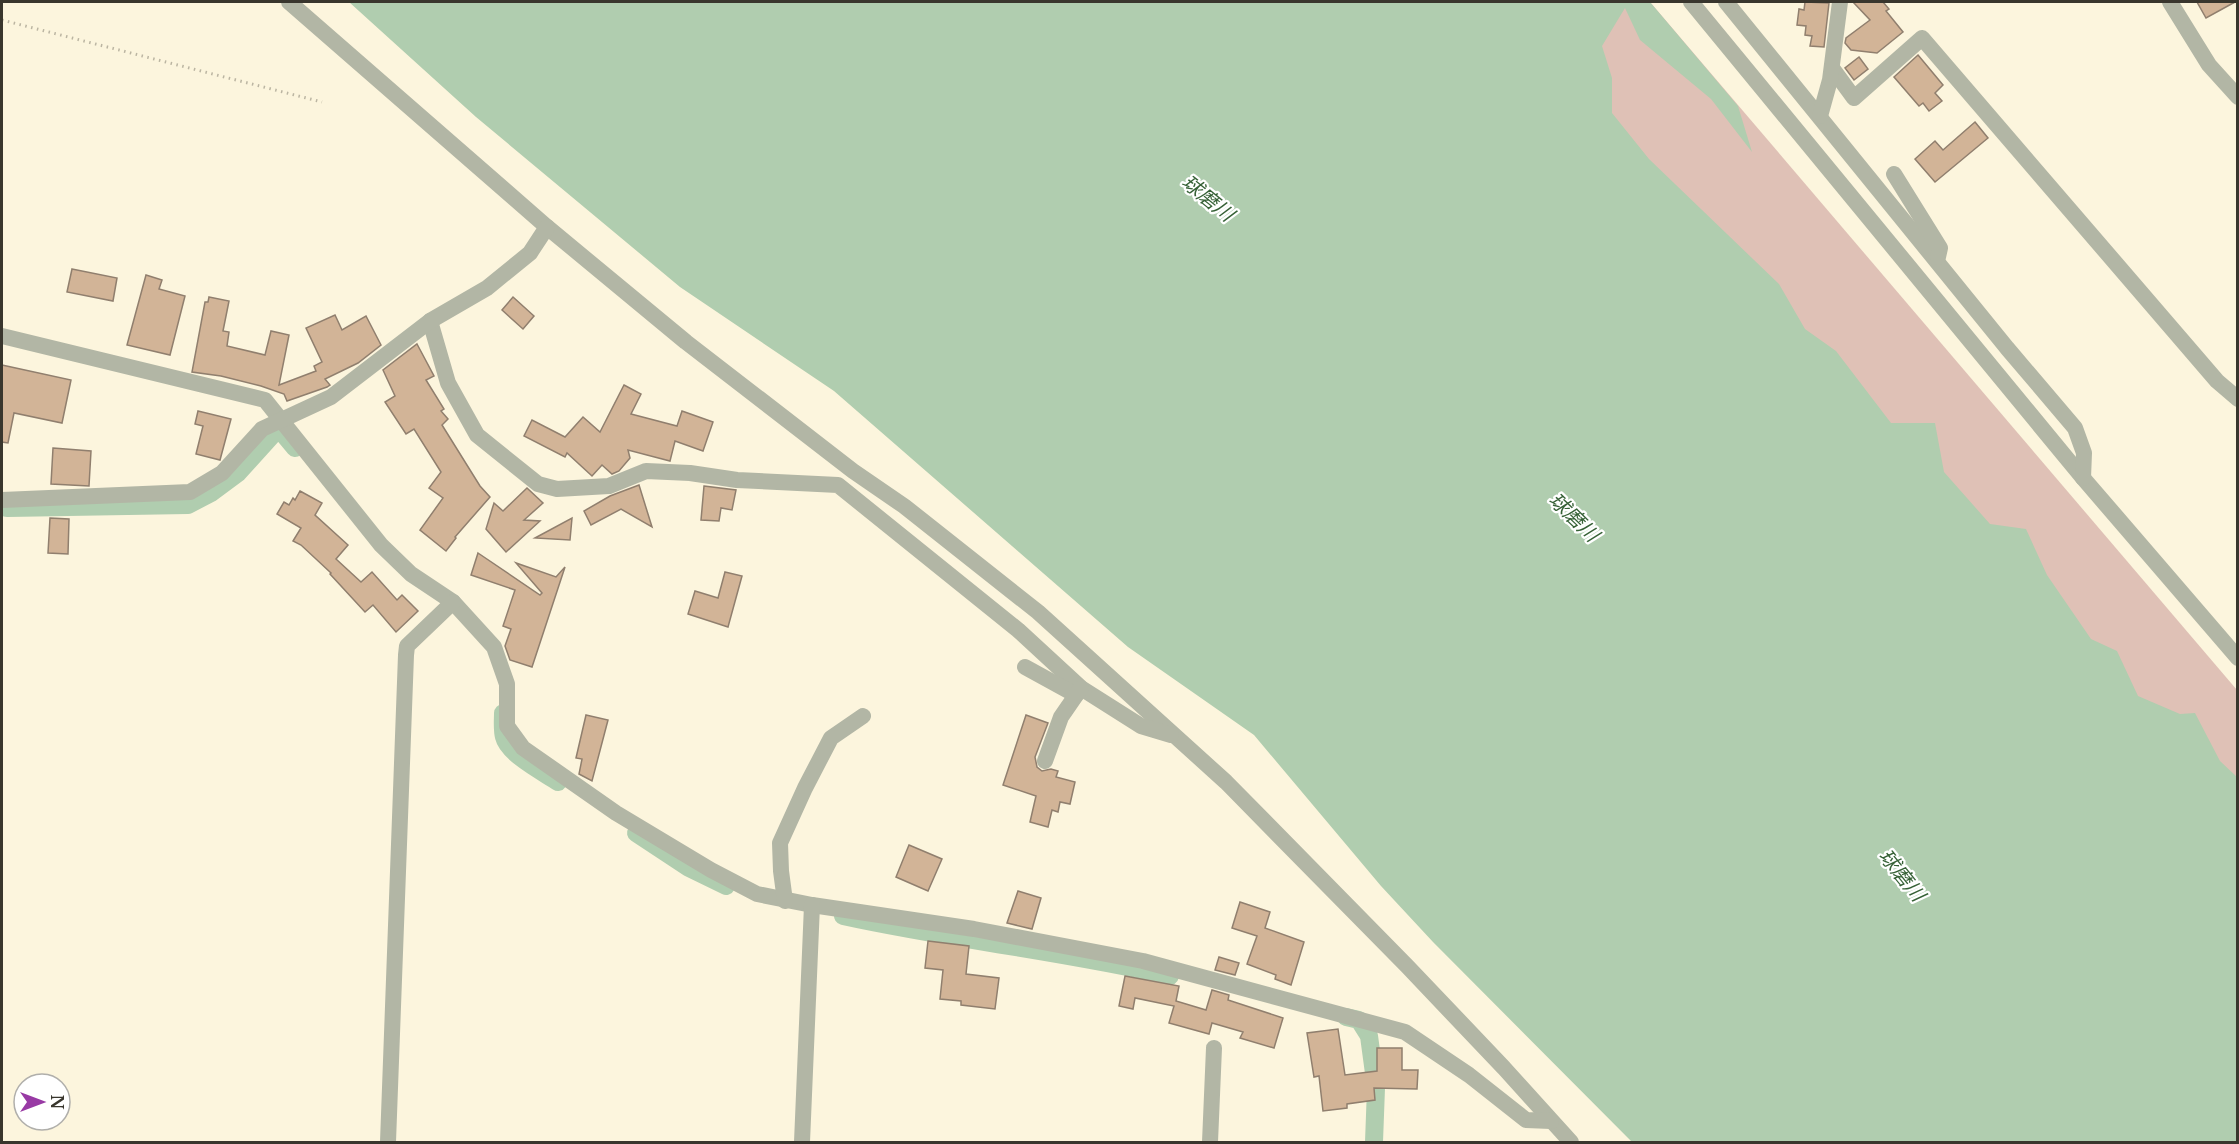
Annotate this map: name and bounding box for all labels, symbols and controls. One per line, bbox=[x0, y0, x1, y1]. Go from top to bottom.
water label: 球磨川 bbox=[1177, 170, 1240, 227]
water label: 球磨川 bbox=[1544, 488, 1605, 548]
water label: 球磨川 bbox=[1874, 844, 1931, 907]
north arrow bbox=[12, 1072, 72, 1132]
text: N bbox=[47, 1094, 67, 1110]

